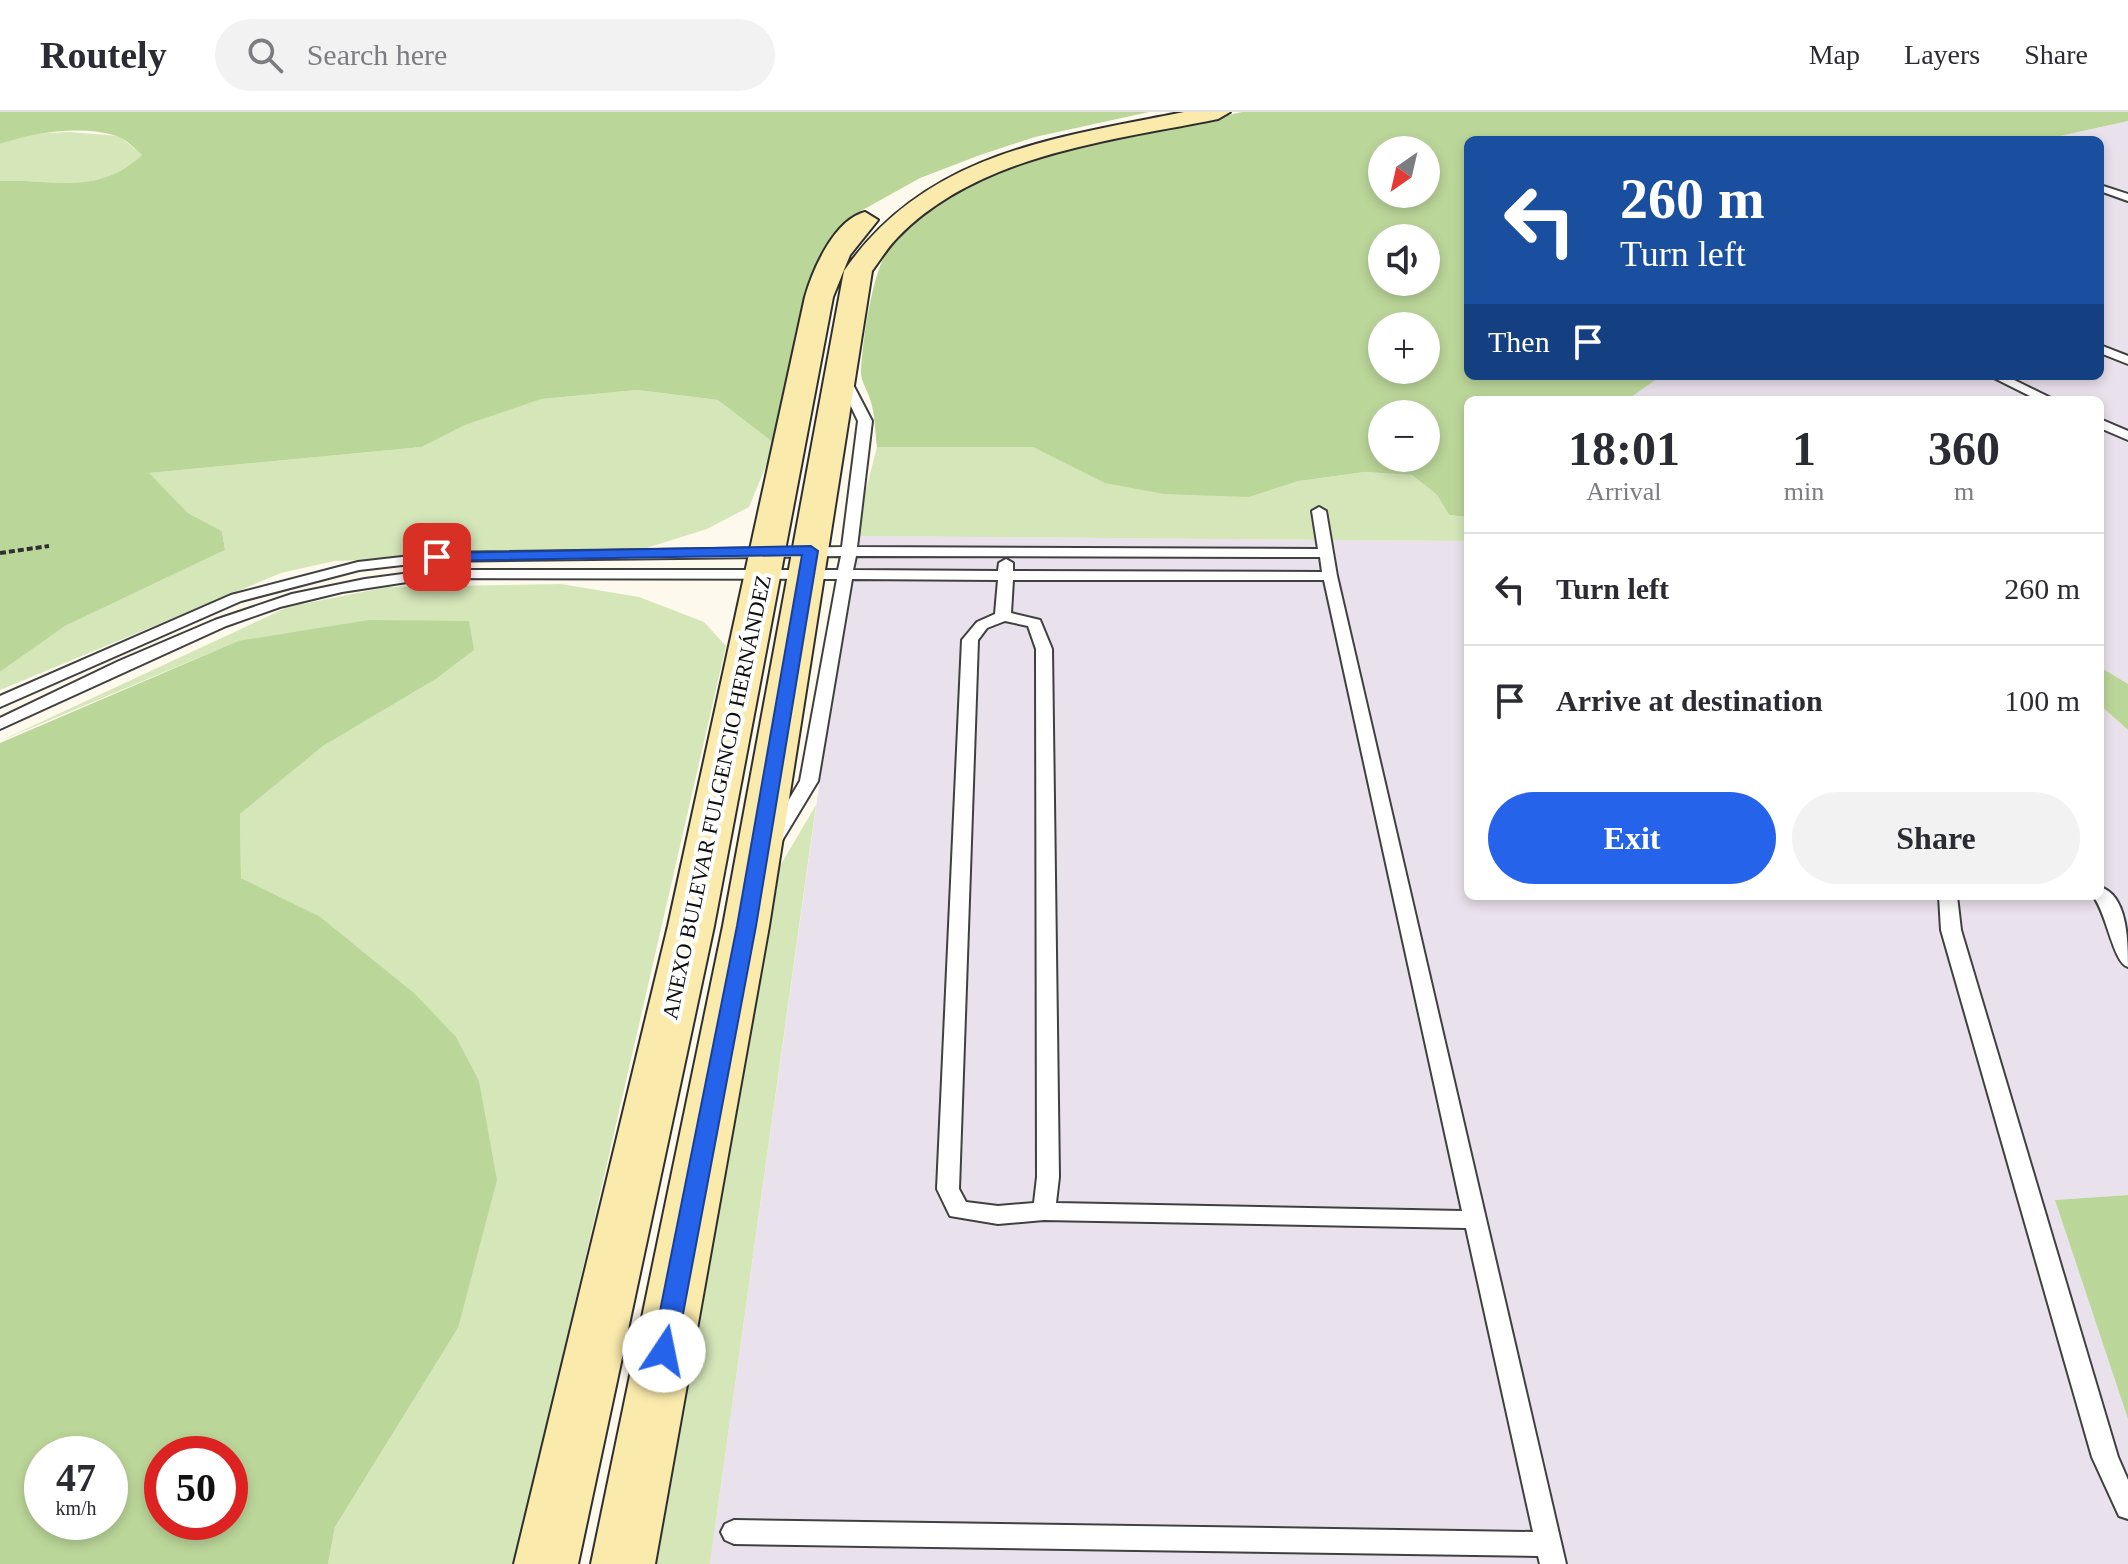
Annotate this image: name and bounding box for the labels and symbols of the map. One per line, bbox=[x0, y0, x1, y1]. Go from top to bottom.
north arrow bbox=[1368, 136, 1440, 208]
pin bbox=[403, 523, 471, 591]
street label: ANEXO BULEVAR FULGENCIO HERNÁNDEZ bbox=[657, 573, 776, 1022]
position arrow bbox=[622, 1309, 706, 1393]
speed limit sign: 50 bbox=[144, 1436, 248, 1540]

